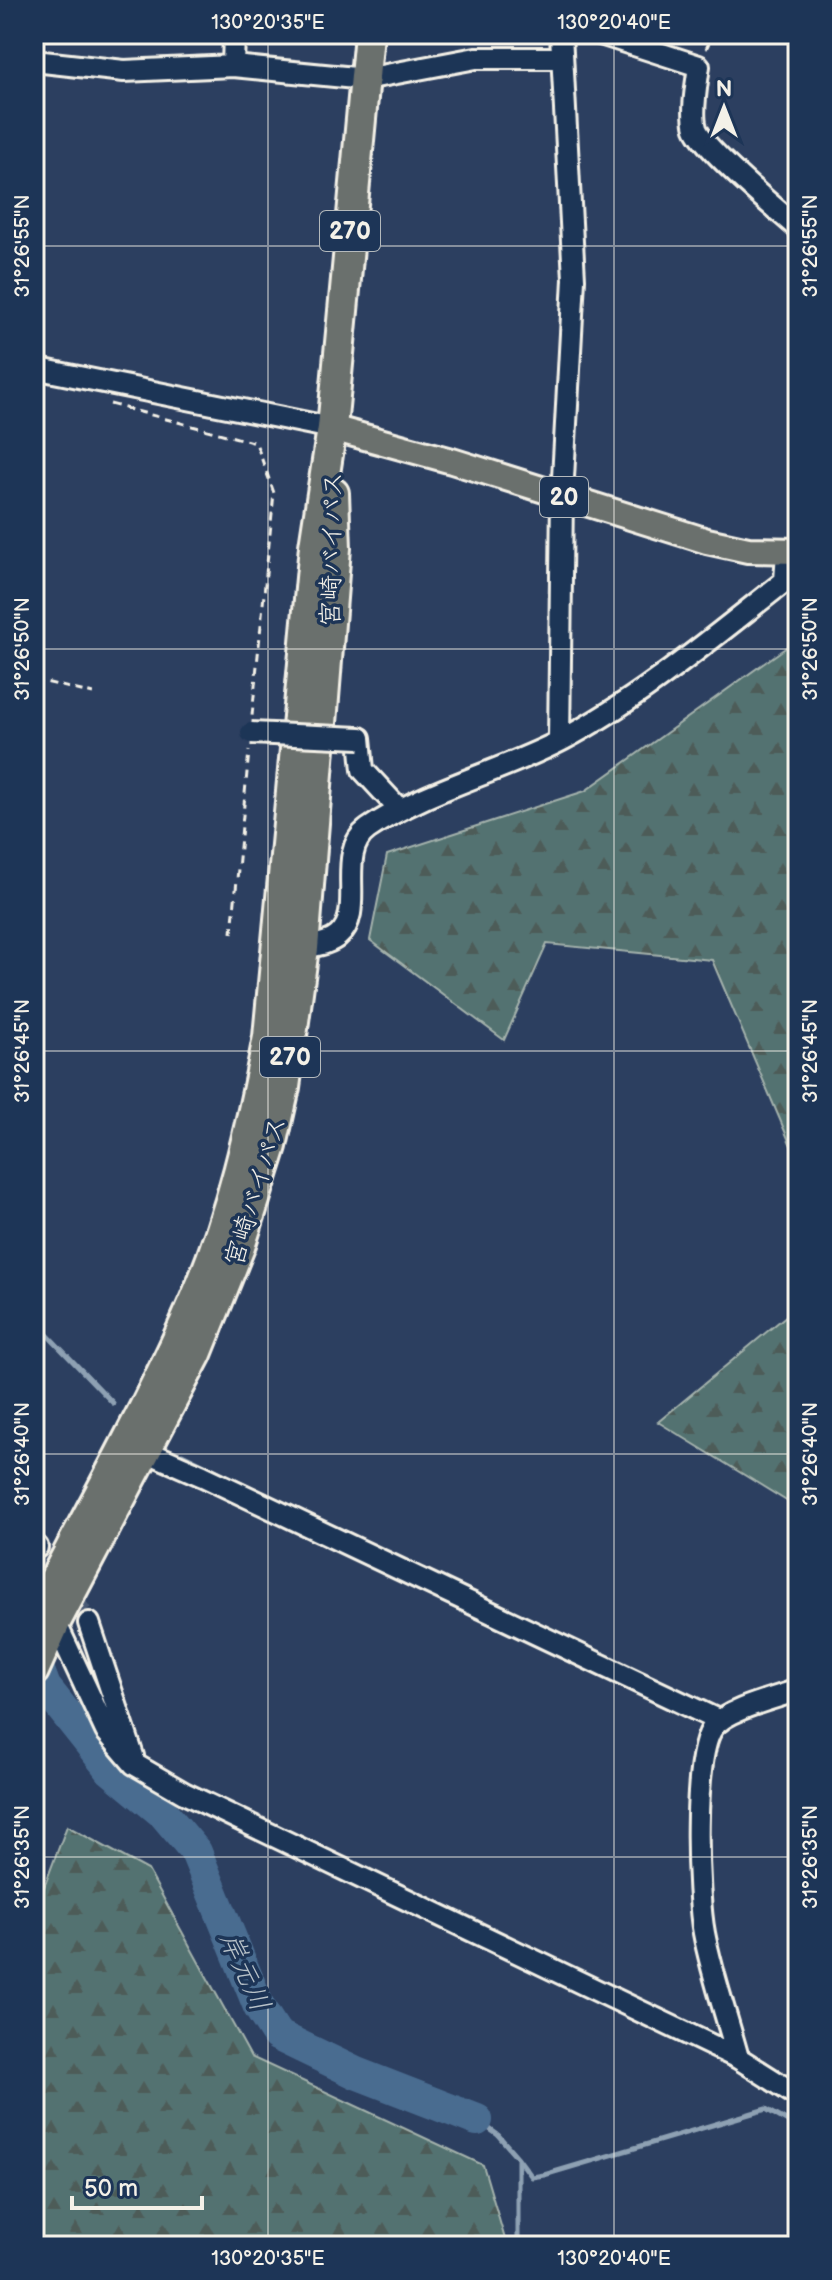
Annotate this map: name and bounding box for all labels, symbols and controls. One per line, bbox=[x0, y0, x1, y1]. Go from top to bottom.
text: 130°20'35"E bbox=[211, 11, 325, 35]
text: 130°20'40"E bbox=[557, 11, 671, 35]
north arrow bbox=[684, 68, 764, 148]
text: N bbox=[716, 76, 732, 103]
text: 31°26'55"N bbox=[11, 194, 35, 298]
text: 31°26'55"N bbox=[799, 194, 823, 298]
road number: 270 bbox=[320, 211, 380, 251]
street label: 宮崎バイパス bbox=[316, 471, 349, 627]
road number: 20 bbox=[540, 477, 588, 517]
text: 31°26'50"N bbox=[11, 597, 35, 701]
text: 31°26'50"N bbox=[799, 597, 823, 701]
text: 31°26'45"N bbox=[11, 999, 35, 1103]
text: 31°26'45"N bbox=[799, 999, 823, 1103]
road number: 270 bbox=[260, 1037, 320, 1077]
street label: 宮崎バイパス bbox=[219, 1113, 294, 1270]
text: 31°26'40"N bbox=[11, 1402, 35, 1506]
text: 31°26'40"N bbox=[799, 1402, 823, 1506]
text: 31°26'35"N bbox=[11, 1805, 35, 1909]
text: 31°26'35"N bbox=[799, 1805, 823, 1909]
water label: 岸元川 bbox=[212, 1927, 277, 2017]
scale bar bbox=[72, 2160, 202, 2210]
text: 50 m bbox=[84, 2174, 138, 2203]
text: 130°20'35"E bbox=[211, 2247, 325, 2271]
text: 130°20'40"E bbox=[557, 2247, 671, 2271]

